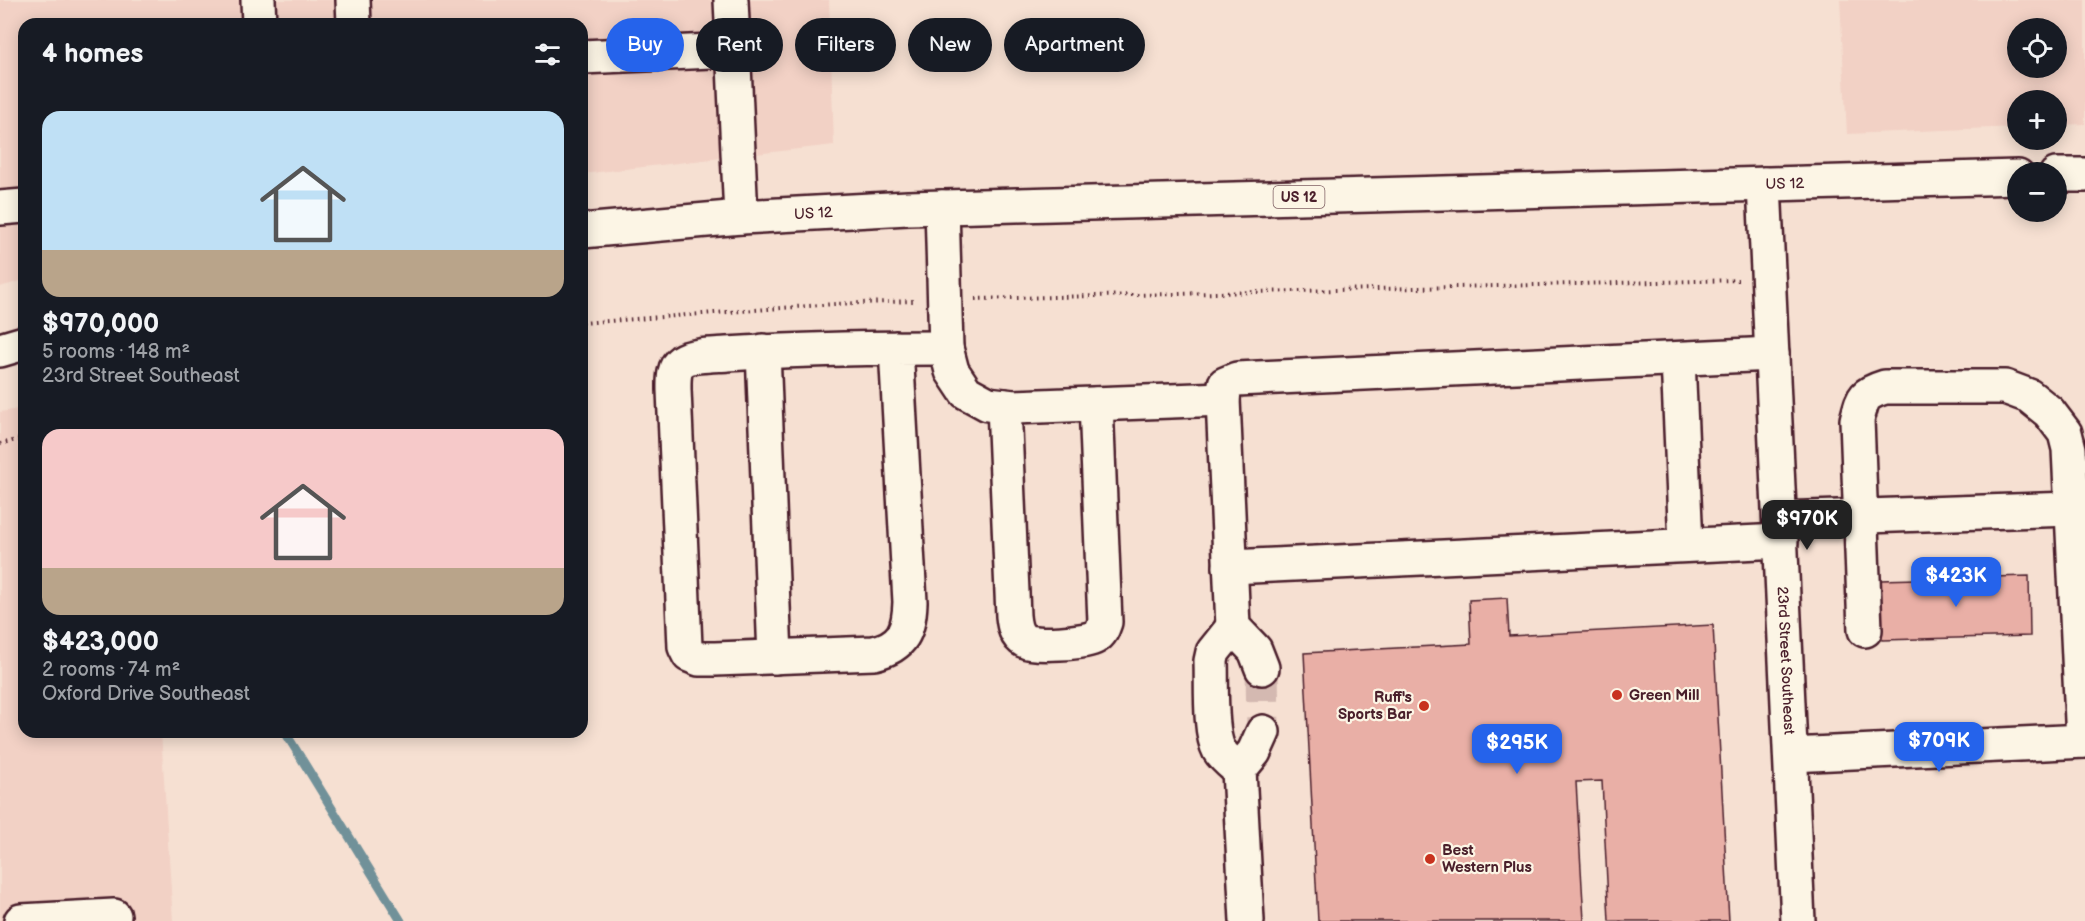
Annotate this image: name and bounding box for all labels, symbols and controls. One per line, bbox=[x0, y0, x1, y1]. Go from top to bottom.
chip: Buy bbox=[606, 18, 684, 72]
chip: Rent bbox=[696, 18, 783, 72]
chip: Filters bbox=[795, 18, 896, 72]
chip: New bbox=[908, 18, 992, 72]
chip: Apartment bbox=[1004, 18, 1145, 72]
map controls bbox=[2007, 18, 2067, 222]
button: locate bbox=[2007, 18, 2067, 78]
icon: filters bbox=[531, 38, 564, 71]
text: 4 homes bbox=[42, 39, 143, 70]
button: + bbox=[2007, 90, 2067, 150]
icon: home bbox=[249, 150, 357, 258]
button: − bbox=[2007, 162, 2067, 222]
street label: US 12 bbox=[1765, 173, 1805, 194]
road number: US 12 bbox=[1274, 186, 1324, 208]
street label: US 12 bbox=[793, 203, 833, 224]
text: $970,000 bbox=[42, 309, 159, 340]
text: 5 rooms · 148 m² bbox=[42, 340, 190, 364]
text: 23rd Street Southeast bbox=[42, 364, 240, 388]
icon: home bbox=[249, 468, 357, 576]
pin: $970K bbox=[1765, 500, 1849, 551]
text: $970K bbox=[1776, 507, 1838, 531]
pin: $423K bbox=[1914, 557, 1998, 608]
text: $423K bbox=[1925, 564, 1987, 588]
street label: 23rd Street Southeast bbox=[1773, 586, 1799, 735]
text: $423,000 bbox=[42, 627, 159, 658]
text: 2 rooms · 74 m² bbox=[42, 658, 180, 682]
text: Oxford Drive Southeast bbox=[42, 682, 250, 706]
place label: Green Mill bbox=[1629, 686, 1699, 705]
place label: Ruff's Sports Bar bbox=[1338, 688, 1413, 724]
marker: Green Mill bbox=[1610, 688, 1624, 702]
marker: Ruff's Sports Bar bbox=[1417, 699, 1431, 713]
pin: $709K bbox=[1897, 722, 1981, 773]
pin: $295K bbox=[1475, 724, 1559, 775]
text: $709K bbox=[1908, 729, 1970, 753]
text: $295K bbox=[1486, 731, 1548, 755]
place label: Best Western Plus bbox=[1442, 841, 1532, 877]
marker: Best Western Plus bbox=[1423, 852, 1437, 866]

